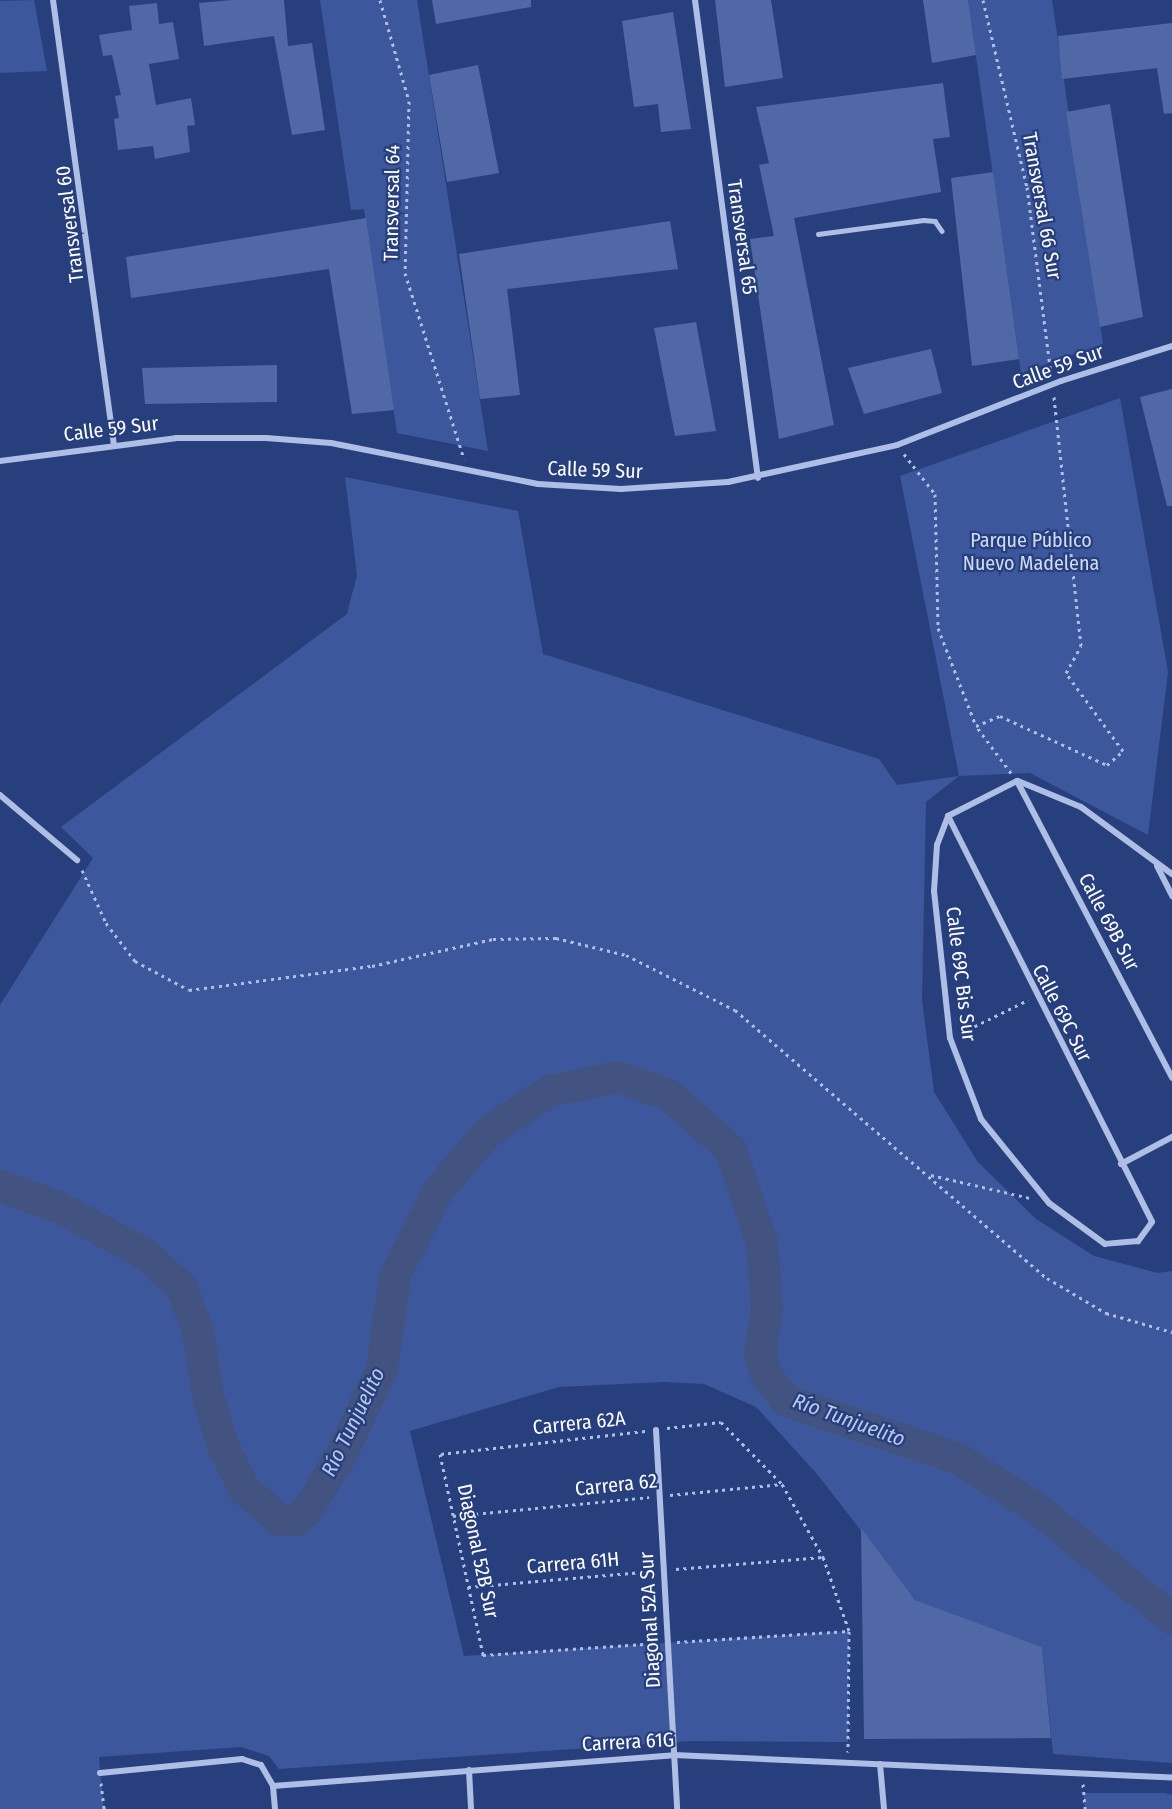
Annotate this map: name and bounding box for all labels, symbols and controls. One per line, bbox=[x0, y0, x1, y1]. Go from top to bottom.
street label: Transversal 66 Sur bbox=[1017, 131, 1067, 281]
street label: Transversal 64 bbox=[379, 144, 405, 262]
street label: Transversal 60 bbox=[51, 164, 89, 284]
street label: Transversal 65 bbox=[722, 178, 762, 296]
street label: Calle 59 Sur bbox=[1009, 339, 1107, 395]
street label: Calle 59 Sur bbox=[62, 411, 160, 447]
street label: Calle 59 Sur bbox=[547, 456, 643, 484]
park label: Parque Público Nuevo Madelena bbox=[963, 529, 1099, 576]
street label: Calle 69B Sur bbox=[1073, 869, 1145, 975]
street label: Calle 69C Bis Sur bbox=[941, 905, 981, 1043]
street label: Calle 69C Sur bbox=[1027, 960, 1097, 1066]
water label: Río Tunjuelito bbox=[316, 1364, 390, 1480]
water label: Río Tunjuelito bbox=[789, 1388, 909, 1452]
street label: Carrera 62A bbox=[532, 1406, 626, 1440]
street label: Carrera 62 bbox=[574, 1469, 658, 1501]
street label: Diagonal 52B Sur bbox=[452, 1482, 504, 1620]
street label: Carrera 61H bbox=[526, 1547, 620, 1579]
street label: Diagonal 52A Sur bbox=[634, 1551, 666, 1689]
street label: Carrera 61G bbox=[581, 1728, 675, 1756]

